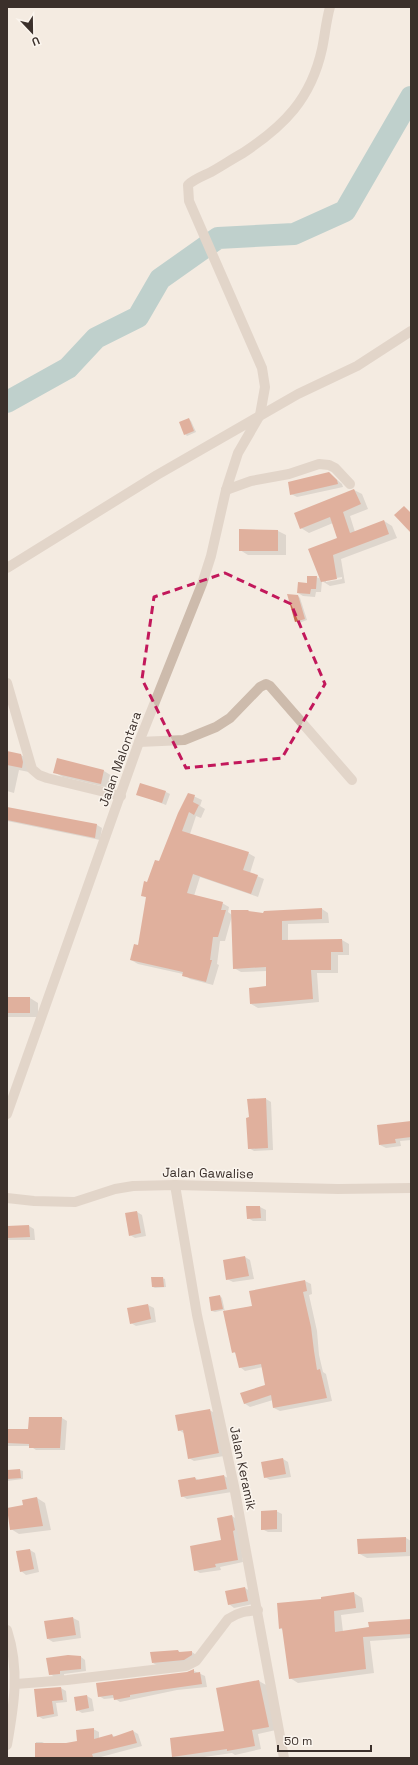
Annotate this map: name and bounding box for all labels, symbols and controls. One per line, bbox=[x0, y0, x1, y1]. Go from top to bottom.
north arrow bbox=[12, 12, 52, 52]
text: U bbox=[30, 33, 42, 49]
street label: Jalan Malontara bbox=[95, 709, 145, 809]
street label: Jalan Gawalise bbox=[162, 1164, 254, 1182]
street label: Jalan Keramik bbox=[226, 1424, 260, 1512]
scale bar bbox=[278, 1727, 371, 1753]
text: 50 m bbox=[284, 1733, 312, 1749]

